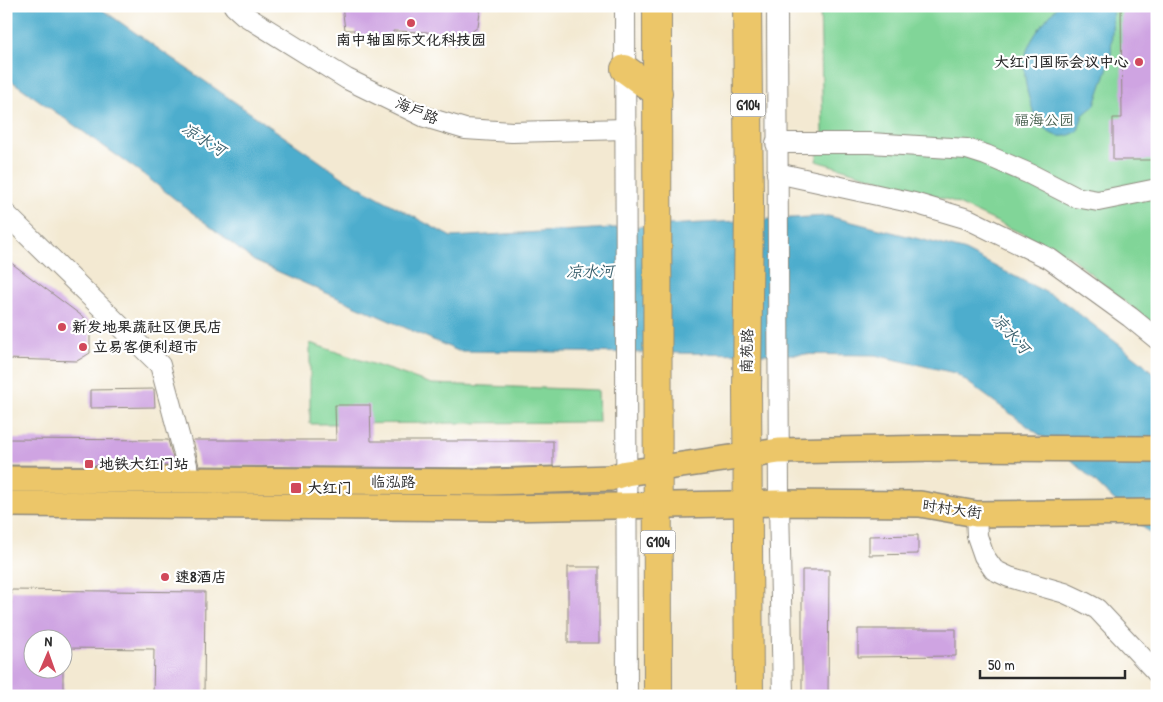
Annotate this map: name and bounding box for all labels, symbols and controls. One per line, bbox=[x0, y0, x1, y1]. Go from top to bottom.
marker: 南中轴国际文化科技园 bbox=[405, 17, 417, 29]
place label: 南中轴国际文化科技园 bbox=[336, 29, 486, 50]
place label: 大红门国际会议中心 bbox=[994, 51, 1129, 72]
marker: 大红门国际会议中心 bbox=[1133, 56, 1145, 68]
street label: 海户路 bbox=[392, 92, 442, 129]
road number: G104 bbox=[730, 94, 766, 116]
park label: 福海公园 bbox=[1014, 109, 1074, 130]
water label: 凉水河 bbox=[178, 117, 233, 163]
water label: 凉水河 bbox=[566, 260, 617, 282]
water label: 凉水河 bbox=[987, 308, 1037, 360]
place label: 新发地果蔬社区便民店 bbox=[72, 316, 222, 337]
marker: 新发地果蔬社区便民店 bbox=[56, 321, 68, 333]
street label: 南苑路 bbox=[736, 328, 757, 374]
place label: 立易客便利超市 bbox=[93, 336, 198, 357]
marker: 立易客便利超市 bbox=[77, 341, 89, 353]
place label: 地铁大红门站 bbox=[99, 453, 189, 474]
marker: 地铁大红门站 bbox=[83, 458, 95, 470]
street label: 临泓路 bbox=[370, 471, 416, 492]
place label: 大红门 bbox=[307, 477, 352, 498]
marker: 大红门 bbox=[289, 481, 303, 495]
street label: 时村大街 bbox=[921, 494, 983, 523]
road number: G104 bbox=[640, 530, 676, 554]
place label: 速8酒店 bbox=[175, 566, 227, 587]
marker: 速8酒店 bbox=[159, 571, 171, 583]
north arrow bbox=[22, 630, 72, 680]
text: N bbox=[44, 631, 53, 650]
scale bar bbox=[980, 647, 1126, 679]
text: 50 m bbox=[988, 654, 1015, 675]

